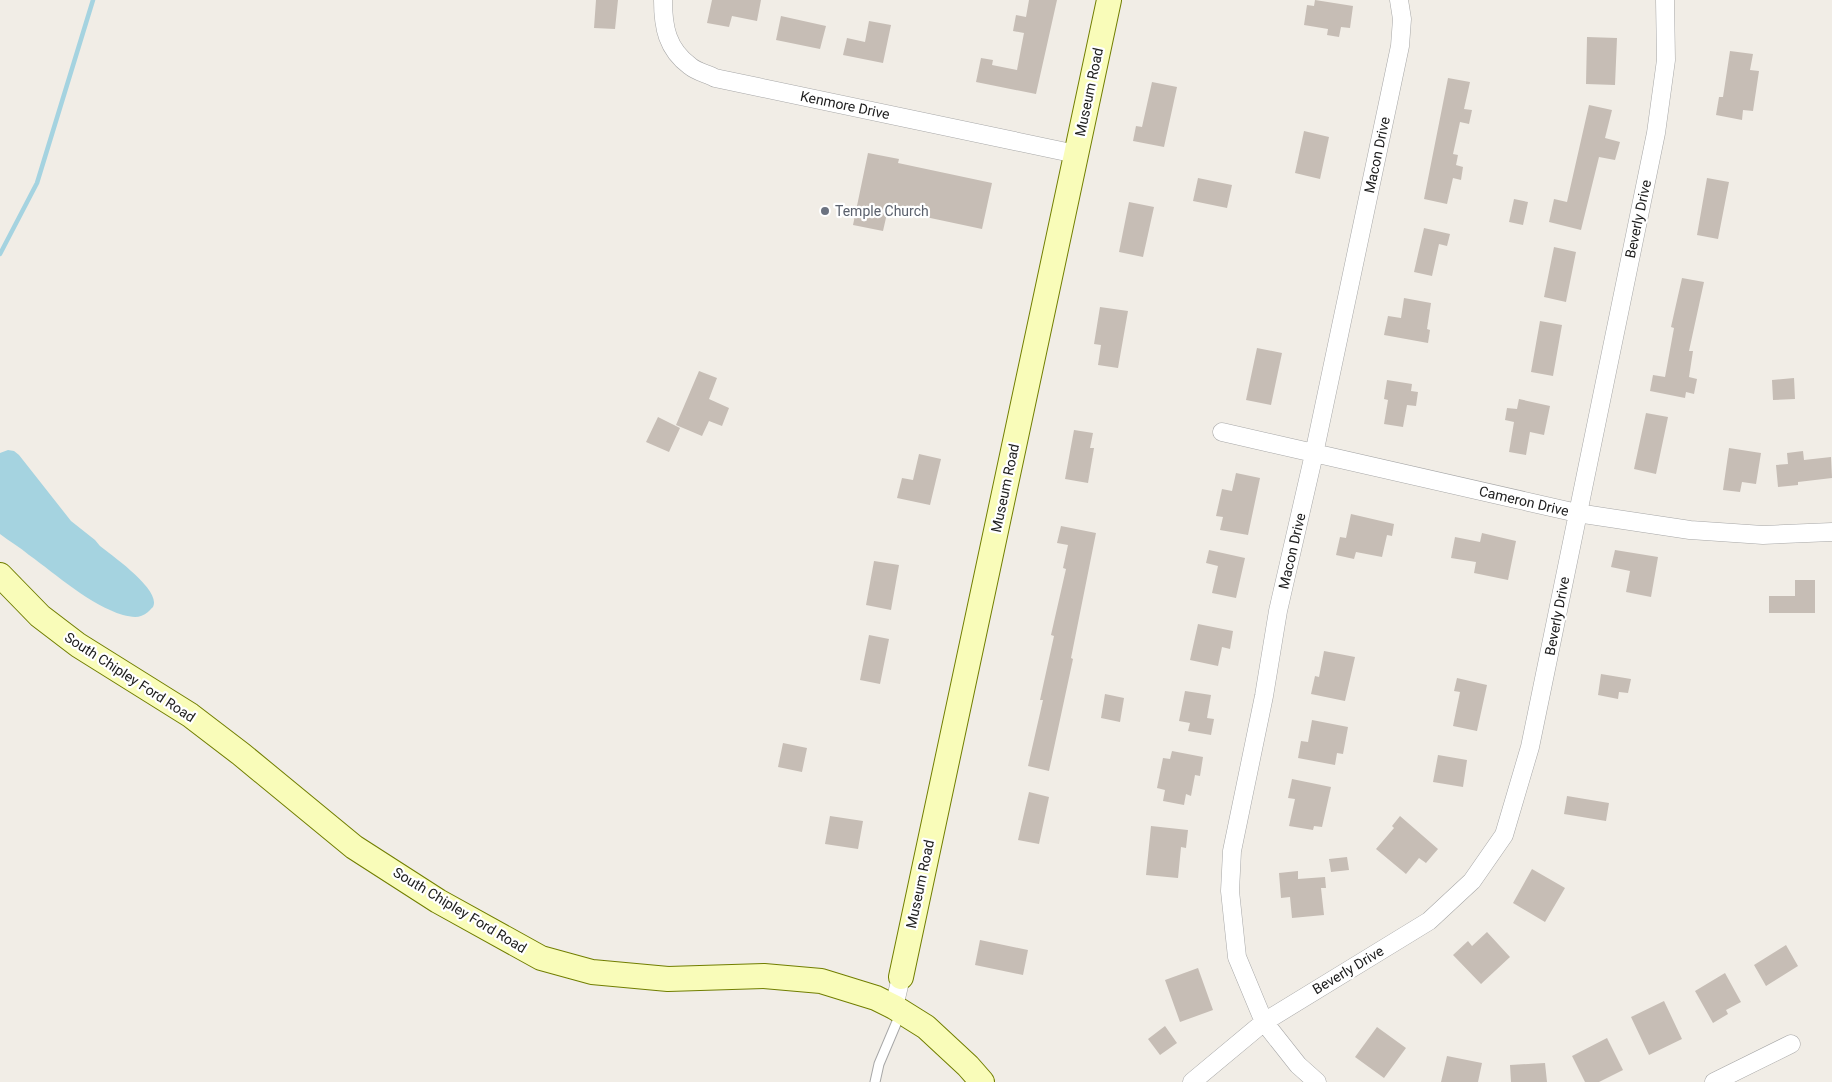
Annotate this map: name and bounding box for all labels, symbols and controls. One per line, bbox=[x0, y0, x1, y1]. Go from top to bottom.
street label: Museum Road bbox=[1072, 46, 1106, 138]
street label: Kenmore Drive bbox=[799, 88, 891, 122]
street label: Macon Drive bbox=[1361, 115, 1393, 195]
street label: Beverly Drive bbox=[1622, 178, 1654, 260]
place label: Temple Church bbox=[835, 203, 929, 219]
marker: Temple Church bbox=[819, 205, 831, 217]
street label: Museum Road bbox=[988, 442, 1022, 534]
street label: Cameron Drive bbox=[1478, 483, 1570, 519]
street label: Macon Drive bbox=[1275, 511, 1309, 591]
street label: Beverly Drive bbox=[1542, 575, 1572, 657]
street label: South Chipley Ford Road bbox=[62, 629, 198, 725]
street label: Museum Road bbox=[903, 838, 937, 930]
street label: South Chipley Ford Road bbox=[391, 864, 529, 956]
street label: Beverly Drive bbox=[1310, 943, 1386, 997]

